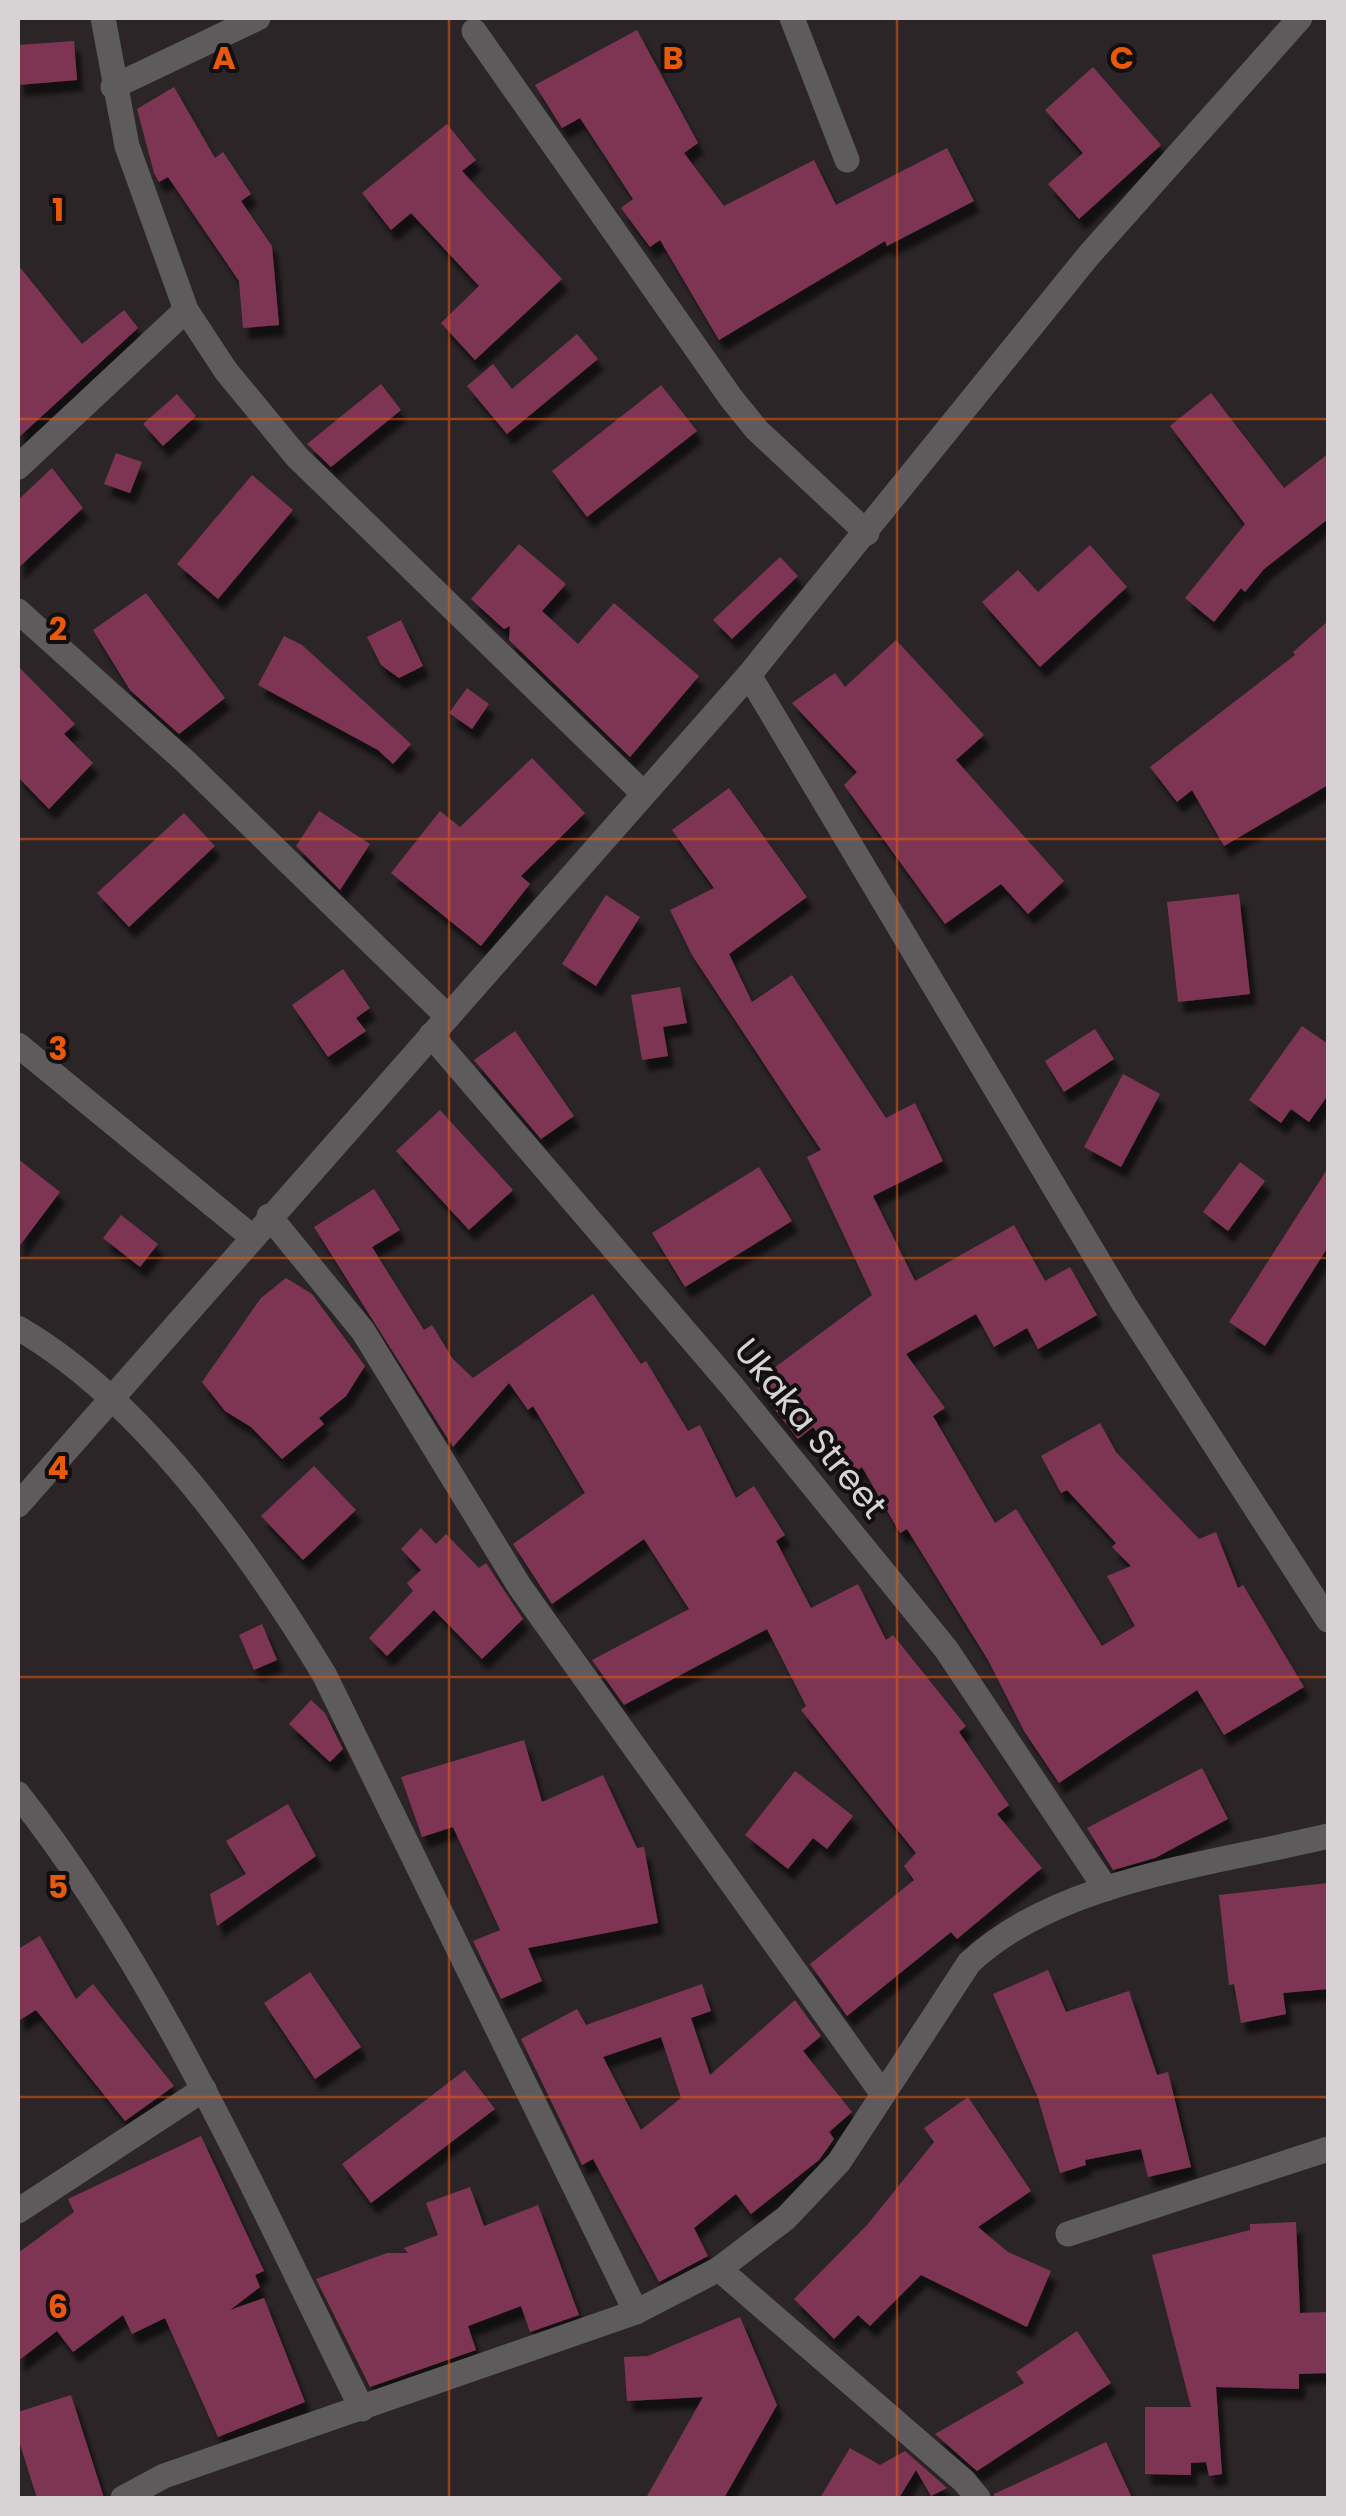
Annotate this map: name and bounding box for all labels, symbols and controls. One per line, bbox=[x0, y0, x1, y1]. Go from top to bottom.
text: A bbox=[212, 35, 236, 80]
text: B bbox=[662, 35, 684, 80]
text: C bbox=[1110, 35, 1134, 80]
text: 1 bbox=[52, 187, 64, 232]
text: 2 bbox=[49, 606, 67, 651]
text: 3 bbox=[48, 1026, 68, 1071]
street label: Ukaka Street bbox=[723, 1328, 899, 1528]
text: 4 bbox=[47, 1445, 69, 1490]
text: 5 bbox=[48, 1864, 68, 1909]
text: 6 bbox=[48, 2284, 68, 2329]

